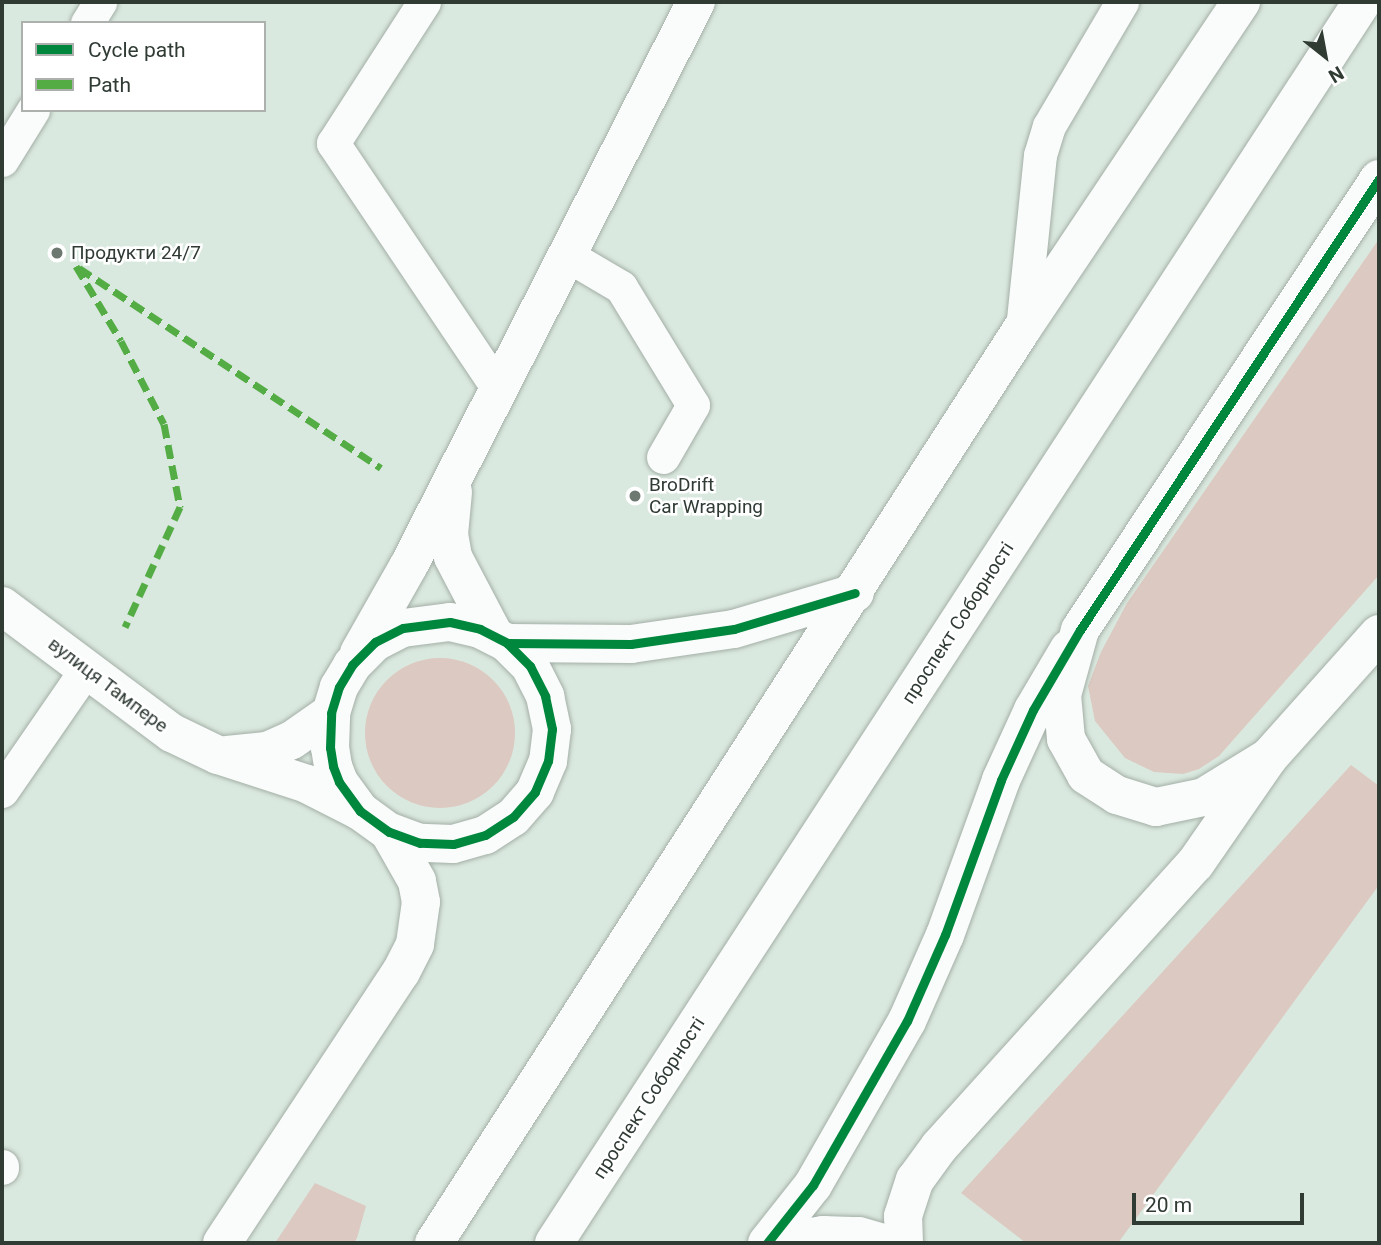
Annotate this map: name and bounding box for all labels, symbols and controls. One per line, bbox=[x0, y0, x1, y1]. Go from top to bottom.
legend bbox=[21, 21, 266, 112]
north arrow bbox=[1290, 21, 1360, 91]
text: Cycle path bbox=[88, 38, 186, 62]
text: N bbox=[1324, 61, 1348, 88]
text: Path bbox=[88, 73, 131, 97]
place label: Продукти 24/7 bbox=[71, 242, 201, 264]
marker: Продукти 24/7 bbox=[49, 245, 65, 261]
place label: BroDrift Car Wrapping bbox=[649, 474, 763, 518]
marker: BroDrift Car Wrapping bbox=[627, 488, 643, 504]
street label: проспект Соборності bbox=[897, 538, 1019, 708]
street label: вулиця Тампере bbox=[44, 632, 172, 738]
street label: проспект Соборності bbox=[588, 1013, 710, 1183]
scale bar bbox=[1136, 1178, 1308, 1222]
text: 20 m bbox=[1145, 1193, 1192, 1217]

